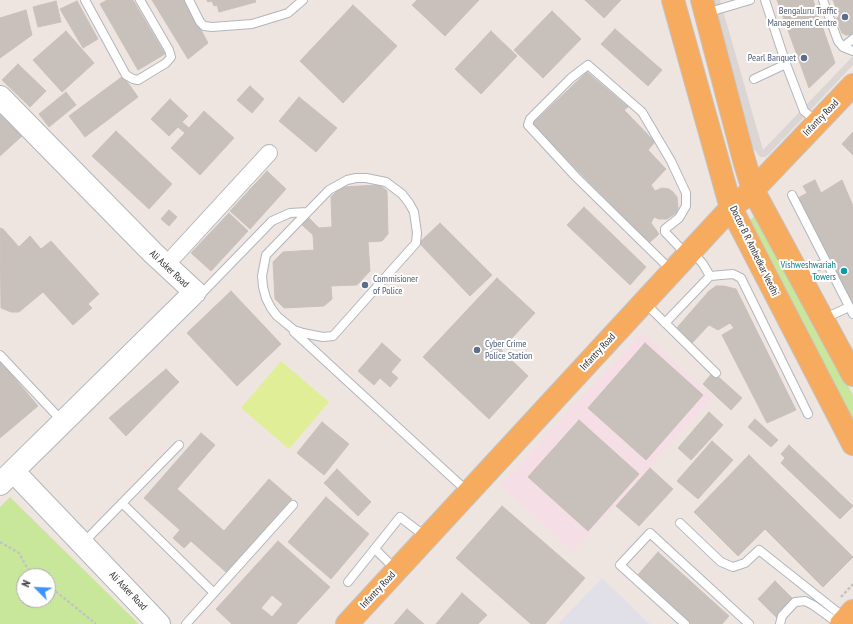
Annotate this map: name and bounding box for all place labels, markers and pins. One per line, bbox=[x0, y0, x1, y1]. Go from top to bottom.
place label: Bengaluru Traffic Management Centre bbox=[767, 5, 837, 28]
marker: Bengaluru Traffic Management Centre bbox=[840, 12, 850, 22]
place label: Pearl Banquet bbox=[748, 52, 796, 64]
marker: Pearl Banquet bbox=[799, 53, 809, 63]
place label: Vishweshwariah Towers bbox=[780, 259, 836, 282]
marker: Vishweshwariah Towers bbox=[839, 266, 849, 276]
place label: Commisioner of Police bbox=[373, 273, 418, 296]
marker: Commisioner of Police bbox=[360, 280, 370, 290]
place label: Cyber Crime Police Station bbox=[485, 338, 532, 362]
marker: Cyber Crime Police Station bbox=[472, 345, 482, 355]

